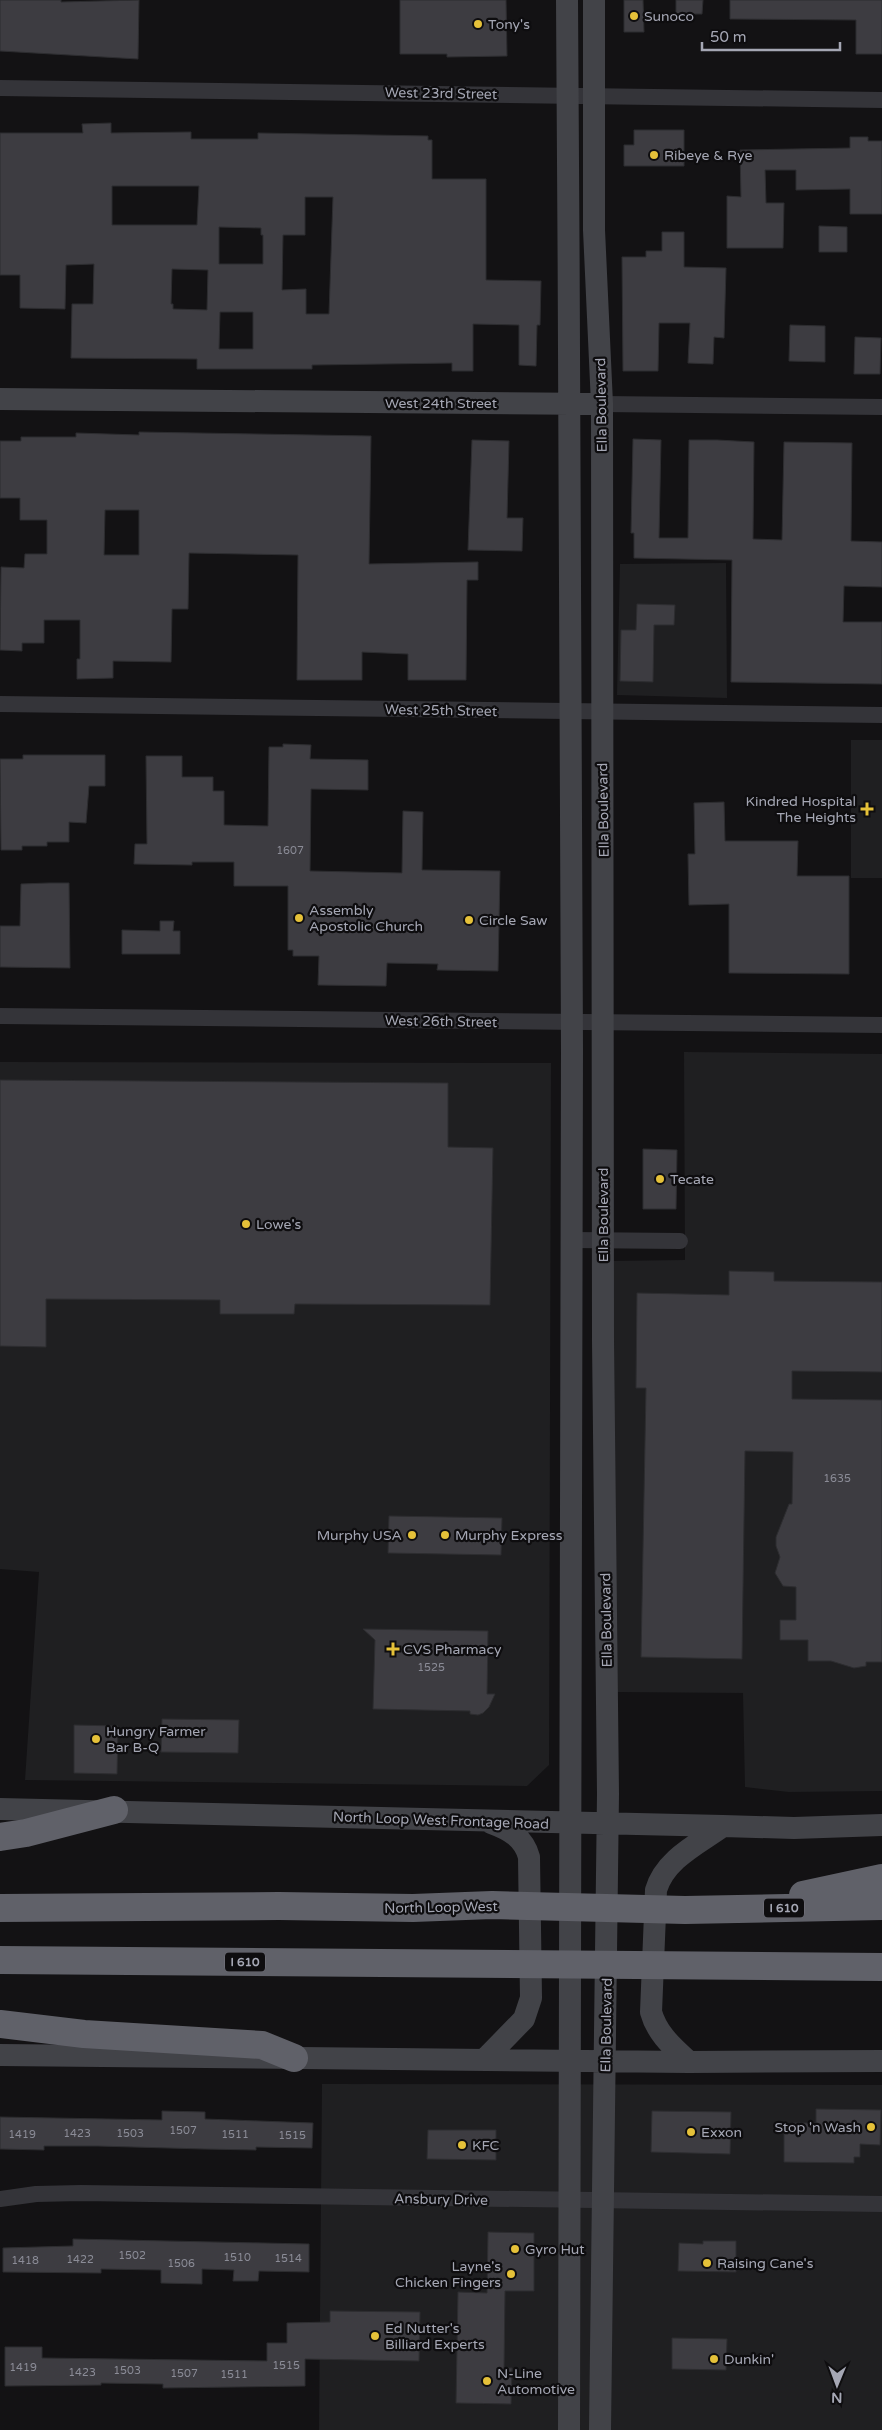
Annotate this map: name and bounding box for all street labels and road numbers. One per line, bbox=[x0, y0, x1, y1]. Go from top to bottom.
street label: West 23rd Street bbox=[385, 84, 498, 103]
street label: Ella Boulevard bbox=[592, 358, 611, 452]
street label: West 24th Street bbox=[385, 395, 498, 412]
street label: West 25th Street bbox=[385, 701, 498, 720]
street label: Ella Boulevard bbox=[594, 763, 613, 857]
street label: West 26th Street bbox=[385, 1012, 498, 1031]
street label: Ella Boulevard bbox=[595, 1168, 612, 1262]
street label: Ella Boulevard bbox=[597, 1573, 616, 1667]
street label: North Loop West Frontage Road bbox=[333, 1808, 549, 1833]
street label: North Loop West bbox=[384, 1898, 499, 1917]
road number: I 610 bbox=[764, 1899, 804, 1918]
road number: I 610 bbox=[225, 1952, 265, 1971]
street label: Ella Boulevard bbox=[597, 1978, 616, 2072]
street label: Ansbury Drive bbox=[394, 2190, 488, 2209]

